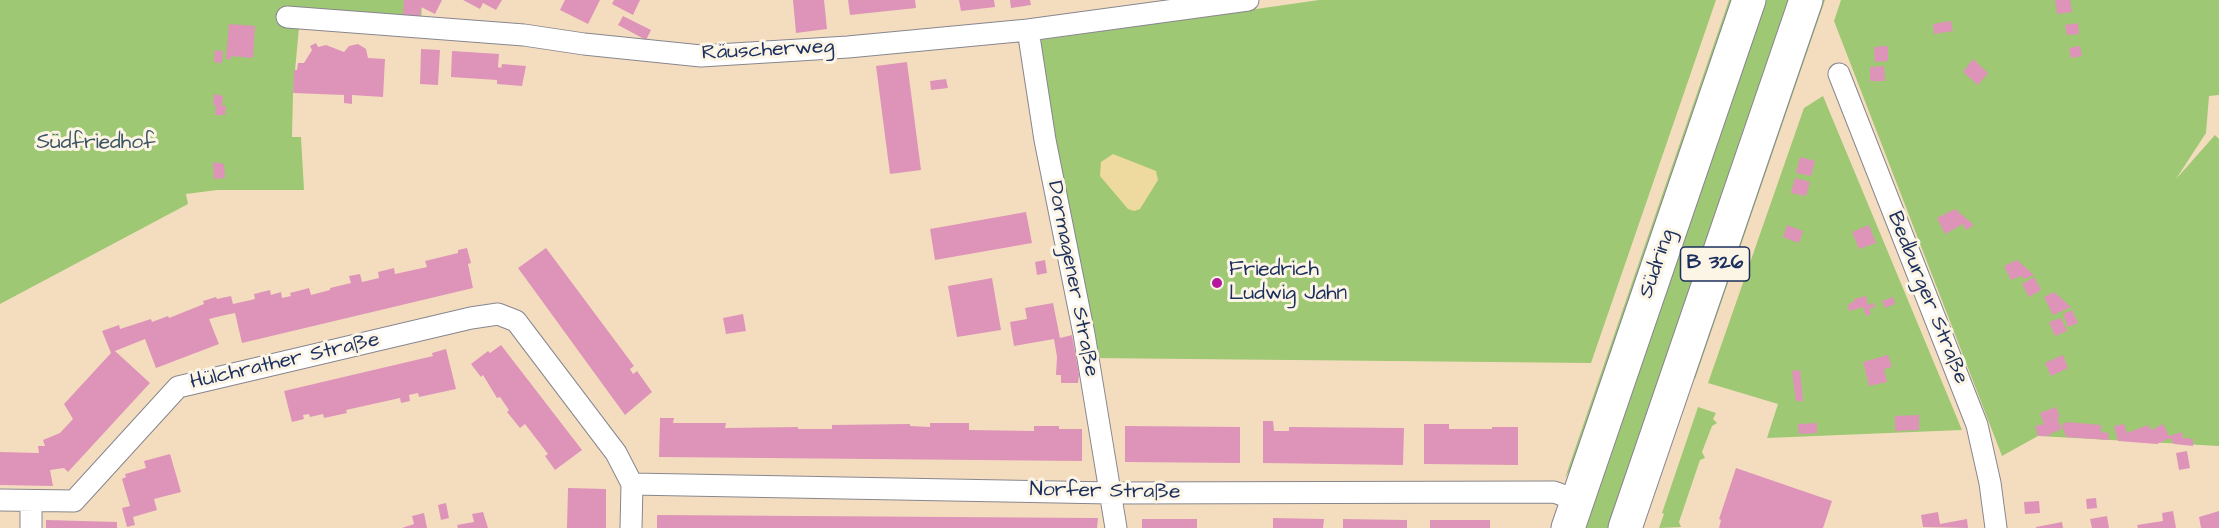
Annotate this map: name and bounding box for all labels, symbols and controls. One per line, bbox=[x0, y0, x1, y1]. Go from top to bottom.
street label: Räuscherweg bbox=[701, 35, 835, 67]
park label: Südfriedhof bbox=[37, 131, 155, 157]
street label: Dormagener Straße bbox=[1041, 179, 1103, 379]
street label: Bedburger Straße bbox=[1881, 208, 1973, 388]
street label: Südring bbox=[1635, 226, 1681, 302]
road number: B 326 bbox=[1680, 247, 1750, 281]
place label: Friedrich Ludwig Jahn bbox=[1229, 258, 1347, 308]
marker: Friedrich Ludwig Jahn bbox=[1210, 276, 1224, 290]
street label: Hülchrather Straße bbox=[188, 328, 382, 396]
street label: Norfer Straße bbox=[1029, 478, 1181, 506]

